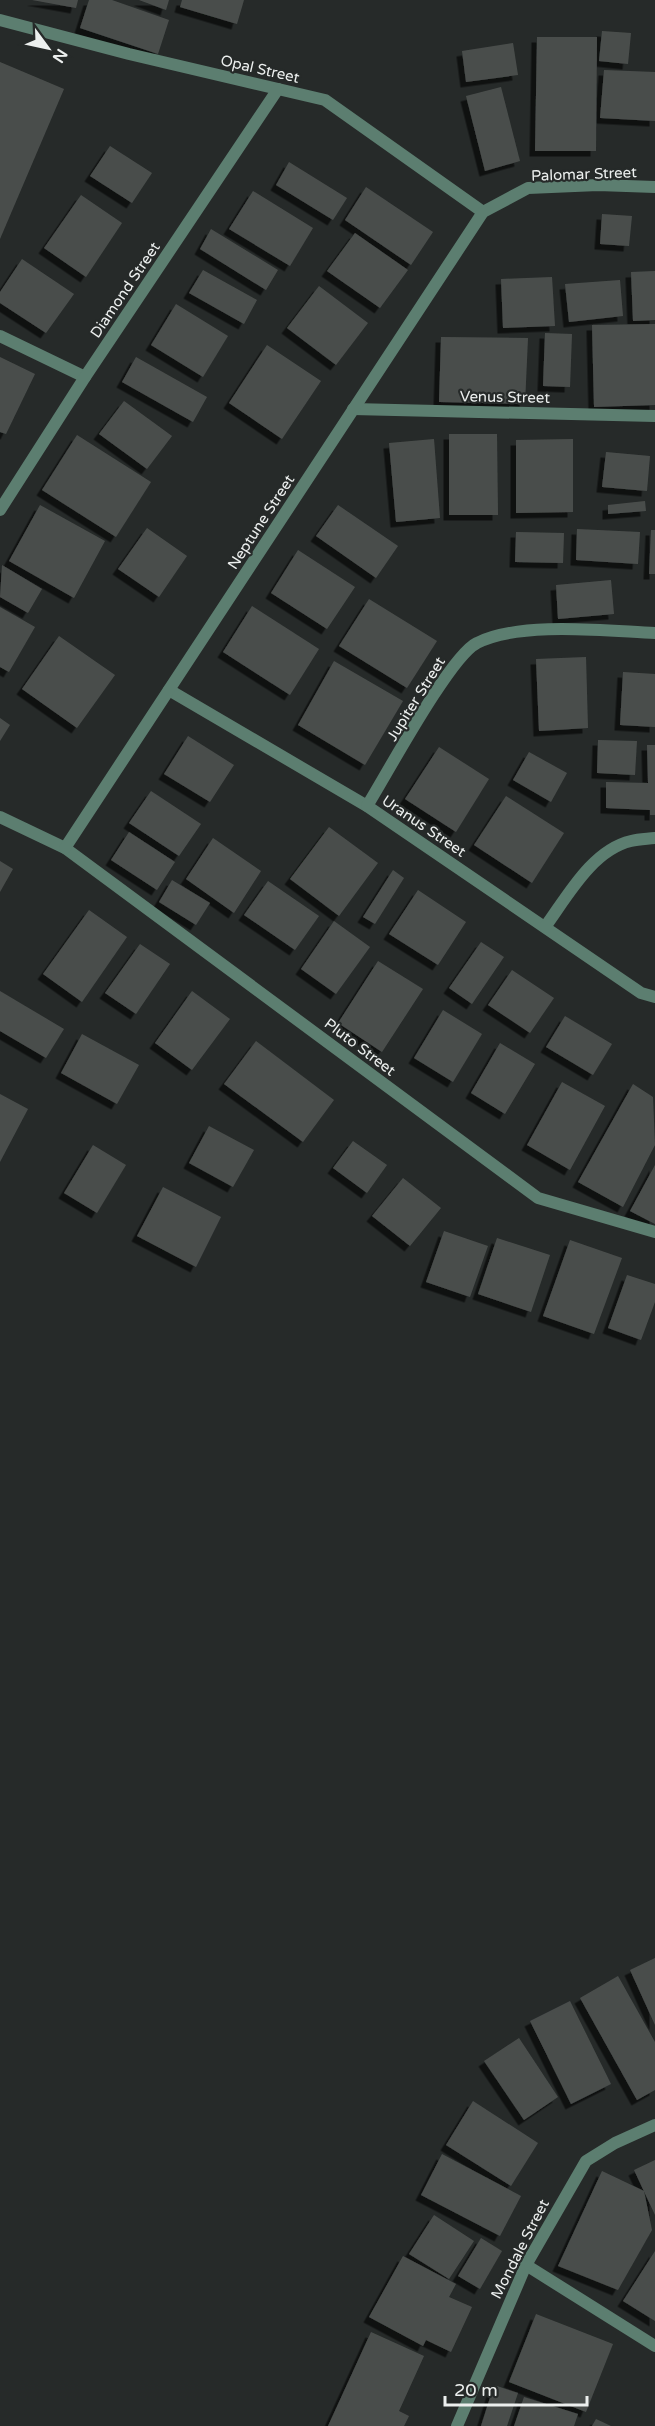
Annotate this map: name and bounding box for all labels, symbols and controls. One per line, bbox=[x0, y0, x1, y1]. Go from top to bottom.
north arrow bbox=[18, 18, 78, 78]
text: N bbox=[48, 45, 72, 66]
street label: Opal Street bbox=[219, 51, 301, 87]
street label: Palomar Street bbox=[531, 163, 637, 185]
street label: Diamond Street bbox=[86, 239, 164, 341]
street label: Venus Street bbox=[460, 387, 551, 407]
street label: Neptune Street bbox=[224, 471, 298, 573]
street label: Jupiter Street bbox=[383, 653, 449, 744]
street label: Uranus Street bbox=[379, 791, 470, 861]
street label: Pluto Street bbox=[321, 1014, 399, 1080]
street label: Mondale Street bbox=[487, 2196, 553, 2302]
scale bar bbox=[445, 2369, 588, 2407]
text: 20 m bbox=[454, 2379, 498, 2401]

